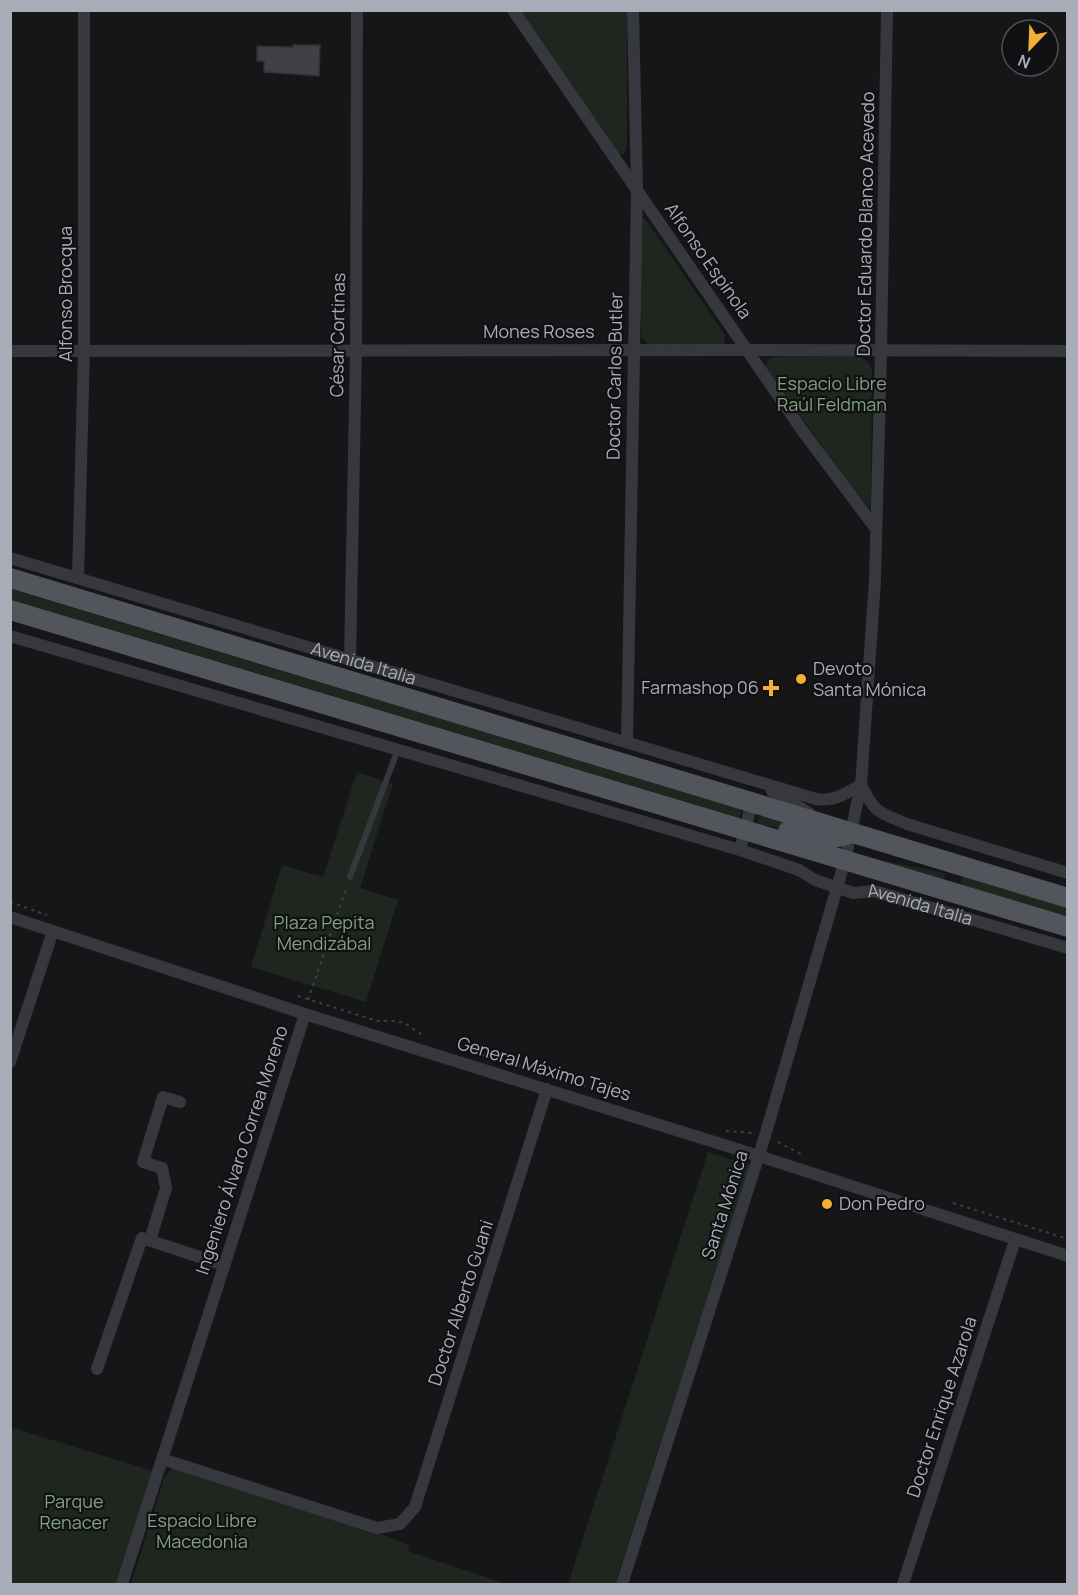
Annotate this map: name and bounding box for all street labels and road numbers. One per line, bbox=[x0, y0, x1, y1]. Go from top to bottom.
street label: Doctor Eduardo Blanco Acevedo bbox=[851, 91, 879, 357]
street label: Alfonso Espínola bbox=[660, 198, 758, 323]
street label: Alfonso Brocqua bbox=[53, 226, 77, 362]
street label: César Cortinas bbox=[324, 273, 350, 397]
street label: Doctor Carlos Butler bbox=[601, 291, 627, 460]
street label: Mones Roses bbox=[483, 319, 595, 343]
street label: Avenida Italia bbox=[308, 636, 419, 690]
street label: Avenida Italia bbox=[866, 878, 976, 930]
street label: Ingeniero Álvaro Correa Moreno bbox=[189, 1022, 293, 1277]
street label: General Máximo Tajes bbox=[455, 1030, 634, 1106]
street label: Santa Mónica bbox=[695, 1147, 753, 1262]
street label: Doctor Alberto Guani bbox=[422, 1217, 498, 1389]
street label: Doctor Enrique Azarola bbox=[900, 1313, 982, 1500]

